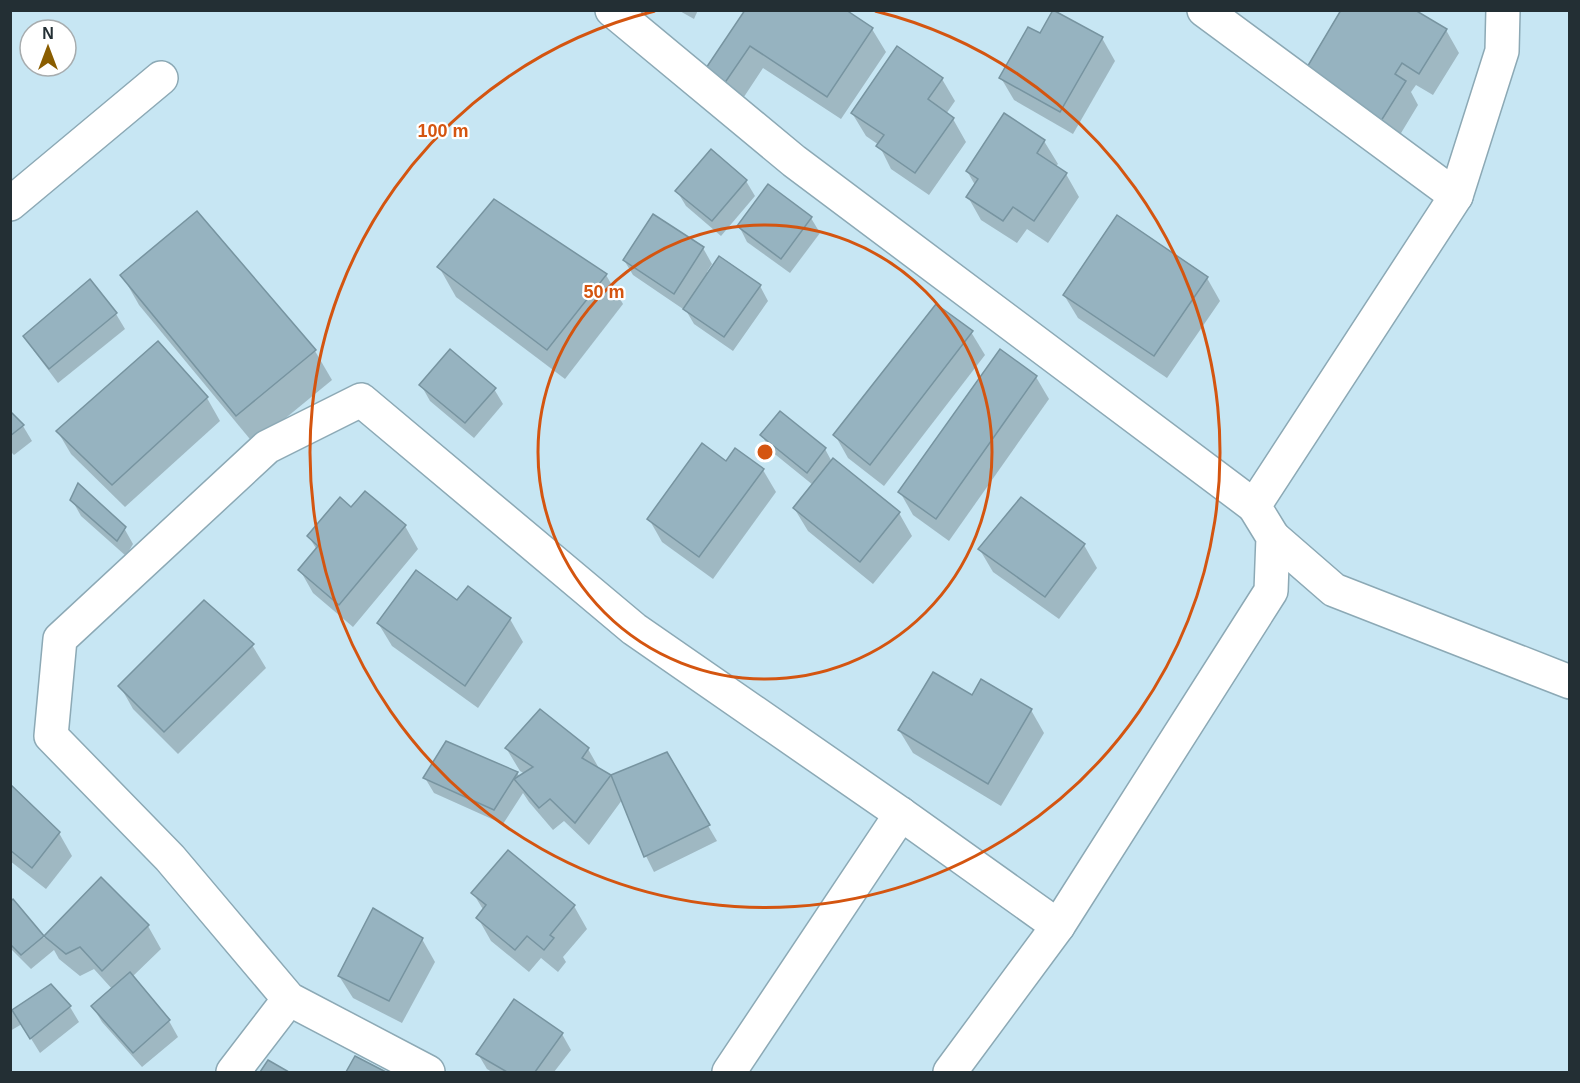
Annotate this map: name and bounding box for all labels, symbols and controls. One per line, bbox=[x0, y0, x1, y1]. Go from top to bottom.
north arrow bbox=[18, 18, 78, 78]
text: N bbox=[42, 25, 54, 42]
text: 100 m bbox=[417, 121, 469, 141]
text: 50 m bbox=[583, 282, 625, 302]
centre of rings bbox=[755, 442, 775, 462]

